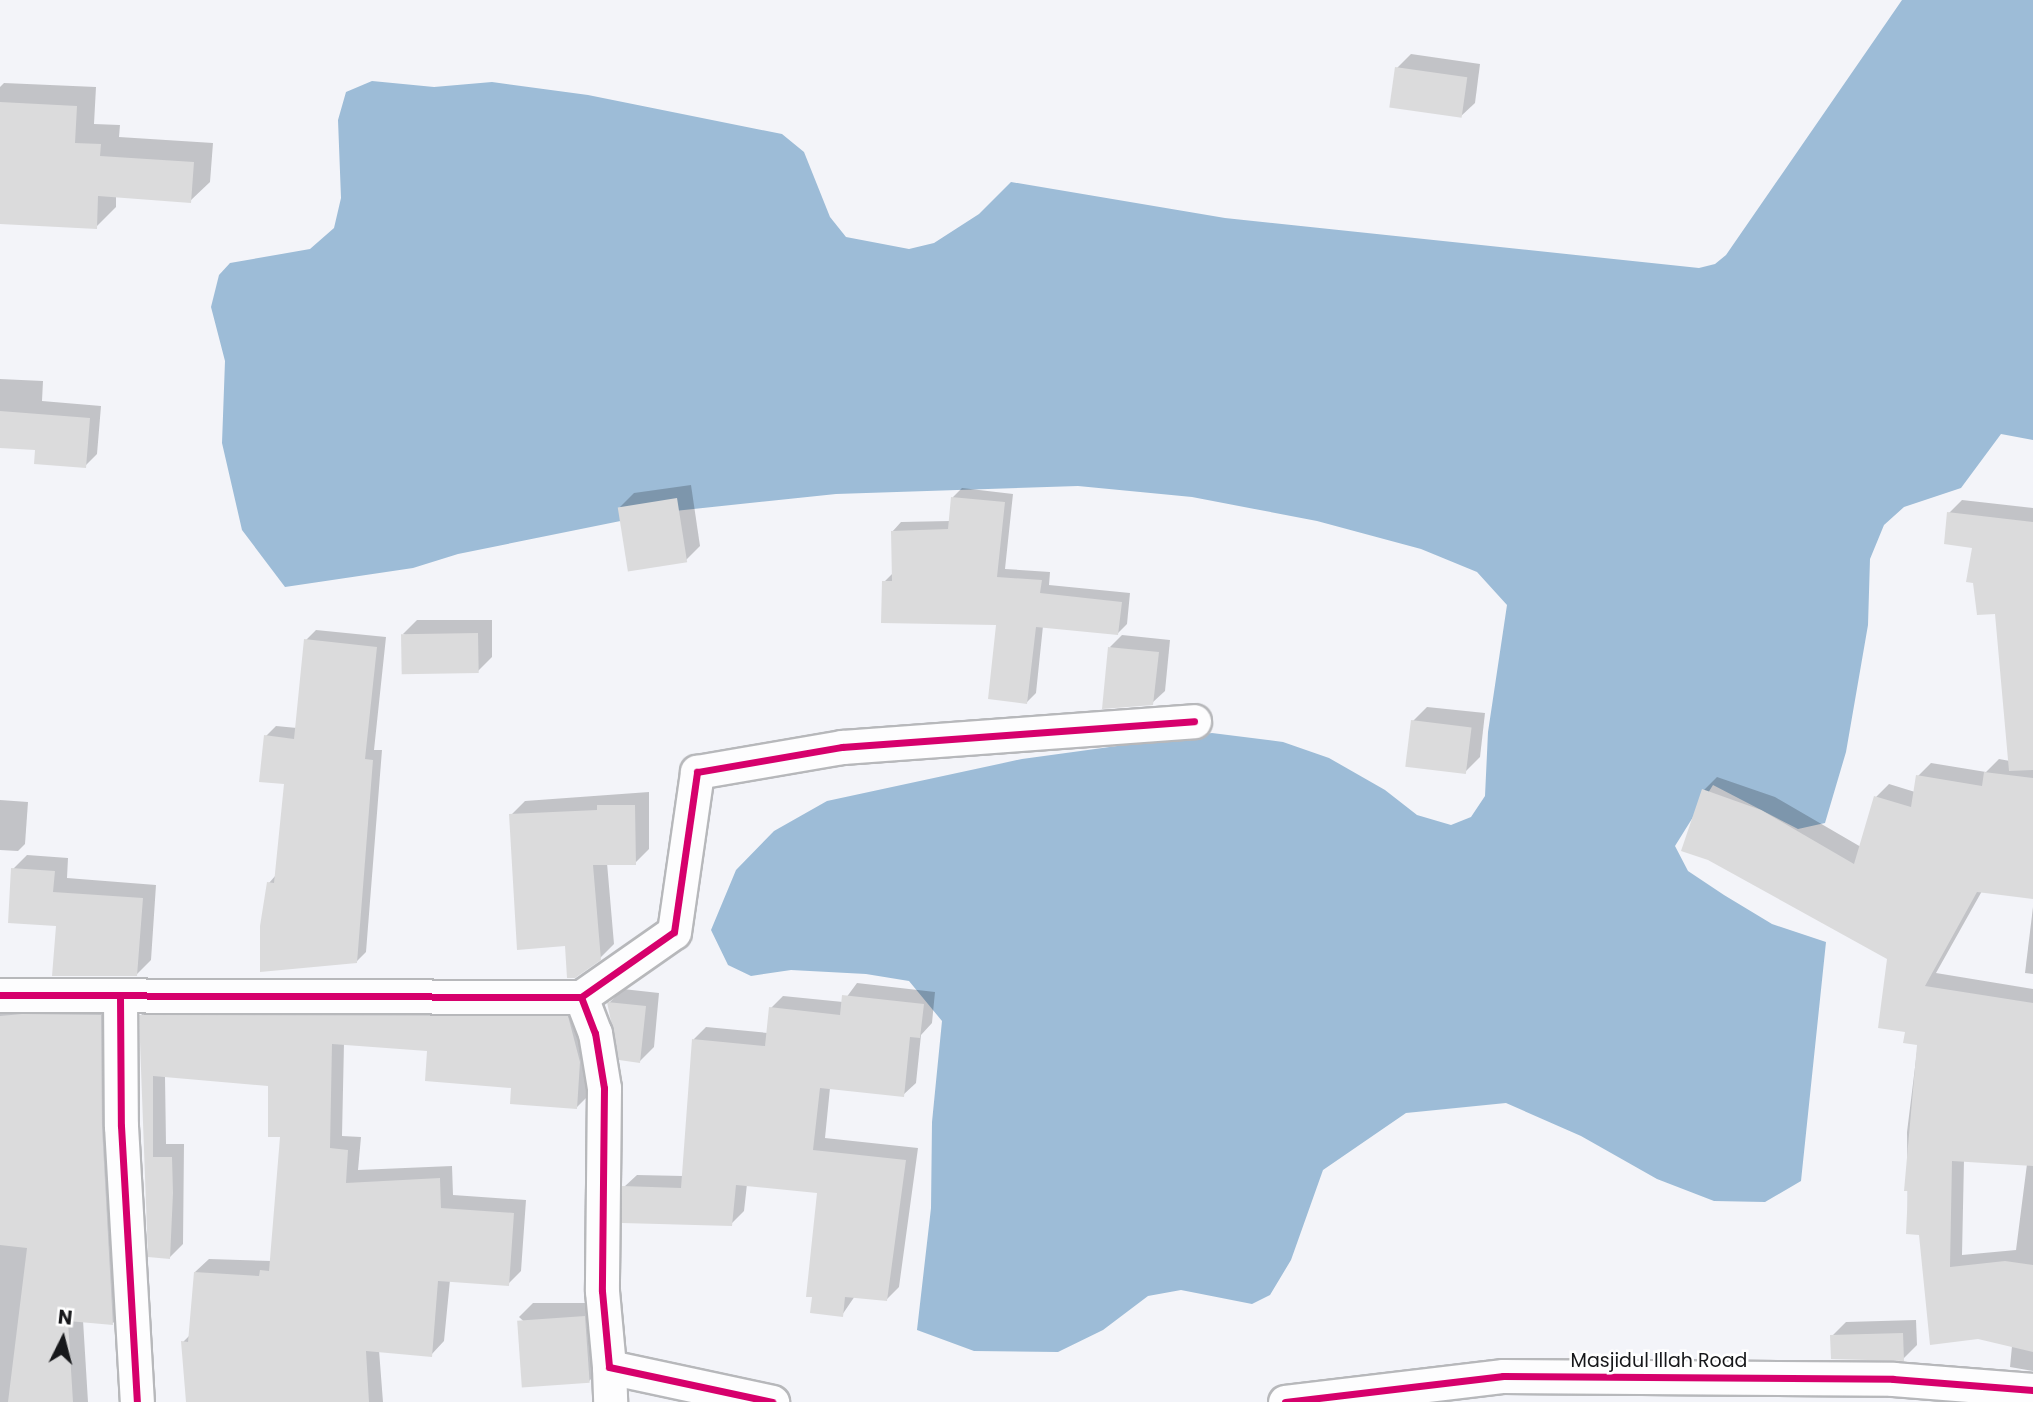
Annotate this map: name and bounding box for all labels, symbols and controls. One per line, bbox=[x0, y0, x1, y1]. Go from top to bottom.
text: N bbox=[57, 1303, 74, 1332]
north arrow bbox=[28, 1304, 98, 1374]
street label: Masjidul Illah Road bbox=[1571, 1350, 1747, 1372]

